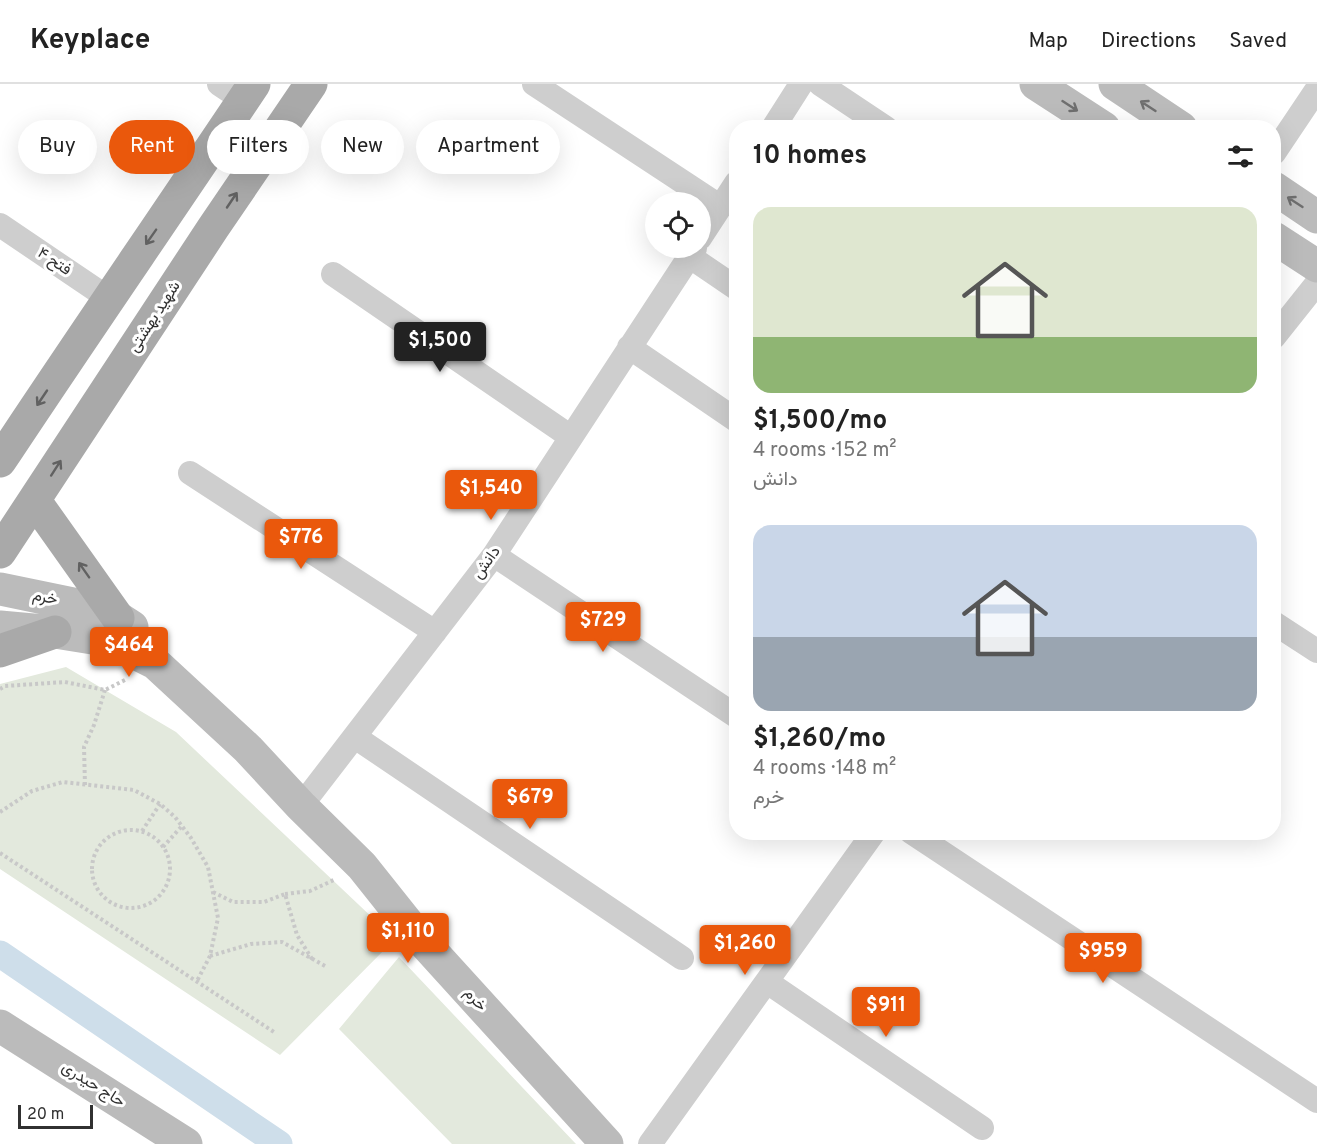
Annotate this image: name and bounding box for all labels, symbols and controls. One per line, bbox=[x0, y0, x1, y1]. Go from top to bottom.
text: Keyplace bbox=[30, 23, 150, 59]
text: Map bbox=[1028, 28, 1068, 55]
text: Directions bbox=[1101, 28, 1196, 55]
text: Saved bbox=[1229, 28, 1287, 55]
one-way arrow bbox=[1061, 100, 1078, 112]
one-way arrow bbox=[1141, 100, 1157, 112]
chip: Buy bbox=[18, 120, 97, 174]
chip: Rent bbox=[109, 120, 195, 174]
chip: Filters bbox=[207, 120, 309, 174]
chip: New bbox=[321, 120, 404, 174]
chip: Apartment bbox=[416, 120, 560, 174]
text: 10 homes bbox=[753, 140, 867, 173]
icon: filters bbox=[1224, 140, 1257, 173]
one-way arrow bbox=[226, 192, 239, 209]
map controls bbox=[645, 192, 711, 258]
button: locate bbox=[645, 192, 711, 258]
one-way arrow bbox=[1287, 196, 1304, 208]
one-way arrow bbox=[145, 228, 157, 244]
street label: فتح ۴ bbox=[33, 243, 75, 281]
icon: home bbox=[951, 246, 1059, 354]
street label: شهید بهشتی bbox=[125, 278, 185, 356]
pin: $1,500 bbox=[391, 322, 489, 373]
text: $1,500 bbox=[408, 328, 472, 354]
one-way arrow bbox=[35, 389, 47, 406]
text: $1,500/mo bbox=[753, 405, 887, 438]
text: 4 rooms · 152 m² bbox=[753, 438, 897, 464]
one-way arrow bbox=[50, 461, 62, 477]
text: دانش bbox=[753, 467, 798, 493]
pin: $1,540 bbox=[442, 470, 540, 521]
text: $1,540 bbox=[459, 476, 523, 502]
pin: $776 bbox=[265, 519, 337, 570]
text: $776 bbox=[279, 525, 323, 551]
street label: دانش bbox=[468, 543, 506, 583]
one-way arrow bbox=[78, 563, 90, 579]
icon: home bbox=[951, 564, 1059, 672]
street label: خرم bbox=[31, 586, 60, 610]
pin: $729 bbox=[567, 602, 639, 653]
text: $729 bbox=[579, 608, 627, 634]
pin: $464 bbox=[93, 627, 165, 678]
text: $464 bbox=[104, 633, 154, 659]
text: $1,260/mo bbox=[753, 723, 886, 756]
text: 4 rooms · 148 m² bbox=[753, 756, 896, 782]
pin: $679 bbox=[494, 779, 566, 830]
text: $679 bbox=[506, 785, 554, 811]
text: خرم bbox=[753, 785, 784, 811]
pin: $1,110 bbox=[359, 913, 457, 964]
text: $1,110 bbox=[381, 919, 435, 945]
pin: $1,260 bbox=[696, 925, 794, 976]
text: $1,260 bbox=[714, 931, 776, 957]
pin: $959 bbox=[1067, 933, 1139, 984]
text: $959 bbox=[1079, 939, 1127, 965]
street label: خرم bbox=[459, 984, 491, 1016]
pin: $911 bbox=[850, 987, 922, 1038]
text: $911 bbox=[866, 993, 906, 1019]
street label: حاج حیدری bbox=[58, 1058, 129, 1112]
scale bar bbox=[18, 1102, 93, 1130]
text: 20 m bbox=[27, 1105, 64, 1125]

